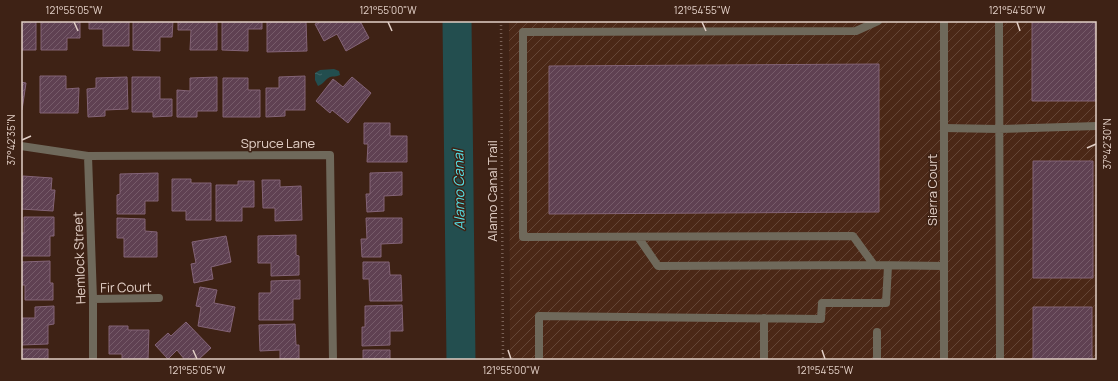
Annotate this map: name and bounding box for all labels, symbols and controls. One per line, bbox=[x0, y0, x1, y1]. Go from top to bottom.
text: 121°55'05"W bbox=[46, 3, 103, 17]
text: 121°55'00"W bbox=[359, 3, 417, 17]
text: 121°54'55"W bbox=[674, 3, 731, 17]
text: 121°54'50"W bbox=[989, 3, 1046, 17]
text: 37°42'35"N bbox=[4, 114, 18, 165]
text: 37°42'30"N bbox=[1100, 118, 1114, 170]
street label: Spruce Lane bbox=[241, 134, 316, 152]
street label: Alamo Canal Trail bbox=[483, 140, 501, 242]
water label: Alamo Canal bbox=[448, 148, 469, 230]
street label: Sierra Court bbox=[923, 154, 941, 226]
street label: Hemlock Street bbox=[68, 211, 90, 305]
street label: Fir Court bbox=[100, 278, 152, 296]
text: 121°55'05"W bbox=[169, 363, 226, 377]
text: 121°55'00"W bbox=[482, 363, 540, 377]
text: 121°54'55"W bbox=[797, 363, 854, 377]

